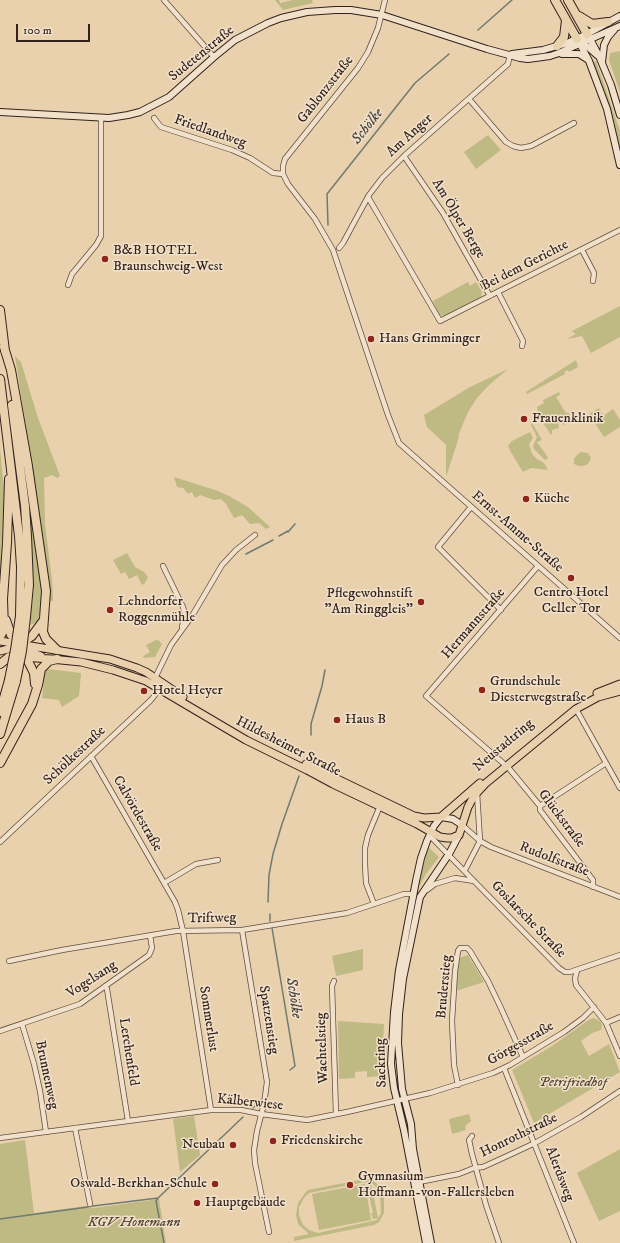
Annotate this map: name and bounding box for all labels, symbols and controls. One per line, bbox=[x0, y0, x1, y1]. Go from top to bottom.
scale bar bbox=[18, 16, 92, 42]
text: 100 m bbox=[23, 23, 52, 38]
street label: Sudetenstraße bbox=[166, 23, 238, 85]
street label: Gablonzstraße bbox=[294, 53, 358, 127]
water label: Schölke bbox=[348, 105, 388, 149]
street label: Am Anger bbox=[383, 111, 437, 161]
street label: Friedlandweg bbox=[172, 112, 248, 152]
street label: Am Ölper Berge bbox=[428, 176, 488, 262]
street label: Bei dem Gerichte bbox=[479, 237, 571, 295]
place label: B&B HOTEL Braunschweig-West bbox=[113, 243, 223, 276]
marker: B&B HOTEL Braunschweig-West bbox=[100, 254, 110, 264]
place label: Hans Grimminger bbox=[379, 331, 480, 347]
marker: Hans Grimminger bbox=[366, 334, 376, 344]
place label: Frauenklinik bbox=[532, 411, 604, 427]
marker: Frauenklinik bbox=[519, 414, 529, 424]
street label: Ernst-Amme-Straße bbox=[468, 488, 566, 576]
place label: Küche bbox=[534, 491, 570, 507]
marker: Küche bbox=[521, 494, 531, 504]
marker: Centro Hotel Celler Tor bbox=[566, 573, 576, 583]
street label: Hermannstraße bbox=[439, 585, 509, 663]
place label: Centro Hotel Celler Tor bbox=[534, 585, 608, 618]
place label: Pflegewohnstift "Am Ringgleis" bbox=[325, 586, 413, 618]
place label: Lehndorfer Roggenmühle bbox=[118, 594, 195, 626]
marker: Pflegewohnstift "Am Ringgleis" bbox=[416, 597, 426, 607]
marker: Lehndorfer Roggenmühle bbox=[105, 605, 115, 615]
place label: Grundschule Diesterwegstraße bbox=[490, 674, 586, 706]
place label: Hotel Heyer bbox=[152, 683, 223, 699]
marker: Grundschule Diesterwegstraße bbox=[477, 685, 487, 695]
marker: Hotel Heyer bbox=[139, 686, 149, 696]
place label: Haus B bbox=[345, 712, 386, 728]
street label: Hildesheimer Straße bbox=[233, 713, 343, 781]
marker: Haus B bbox=[332, 715, 342, 725]
street label: Neustadtring bbox=[471, 716, 537, 776]
street label: Schölkestraße bbox=[40, 723, 110, 789]
street label: Calvördestraße bbox=[109, 773, 165, 855]
street label: Glückstraße bbox=[534, 787, 588, 851]
street label: Rudolfstraße bbox=[517, 839, 591, 881]
street label: Goslarsche Straße bbox=[487, 878, 569, 962]
street label: Triftweg bbox=[188, 910, 236, 928]
street label: Bruderstieg bbox=[434, 954, 456, 1020]
street label: Vogelsang bbox=[64, 958, 120, 1002]
water label: Schölke bbox=[281, 976, 305, 1020]
street label: Spatzenstieg bbox=[254, 984, 282, 1056]
street label: Sommerlust bbox=[195, 985, 221, 1053]
street label: Wachtelstieg bbox=[313, 1012, 333, 1084]
street label: Lerchenfeld bbox=[114, 1017, 142, 1087]
street label: Görgesstraße bbox=[485, 1018, 557, 1070]
street label: Sackring bbox=[373, 1038, 391, 1088]
street label: Brunnenweg bbox=[31, 1039, 61, 1111]
park label: Petrifriedhof bbox=[539, 1075, 607, 1091]
street label: Kälberwiese bbox=[216, 1091, 284, 1115]
street label: Honrothstraße bbox=[478, 1110, 560, 1162]
place label: Friedenskirche bbox=[281, 1133, 363, 1149]
marker: Friedenskirche bbox=[268, 1136, 278, 1146]
place label: Neubau bbox=[182, 1137, 225, 1153]
marker: Neubau bbox=[228, 1140, 238, 1150]
street label: Alerdsweg bbox=[541, 1144, 577, 1204]
place label: Gymnasium Hoffmann-von-Fallersleben bbox=[358, 1169, 515, 1202]
place label: Oswald-Berkhan-Schule bbox=[70, 1176, 207, 1192]
marker: Oswald-Berkhan-Schule bbox=[210, 1179, 220, 1189]
marker: Gymnasium Hoffmann-von-Fallersleben bbox=[345, 1180, 355, 1190]
place label: Hauptgebäude bbox=[205, 1195, 286, 1211]
marker: Hauptgebäude bbox=[192, 1198, 202, 1208]
park label: KGV Honemann bbox=[88, 1215, 180, 1231]

